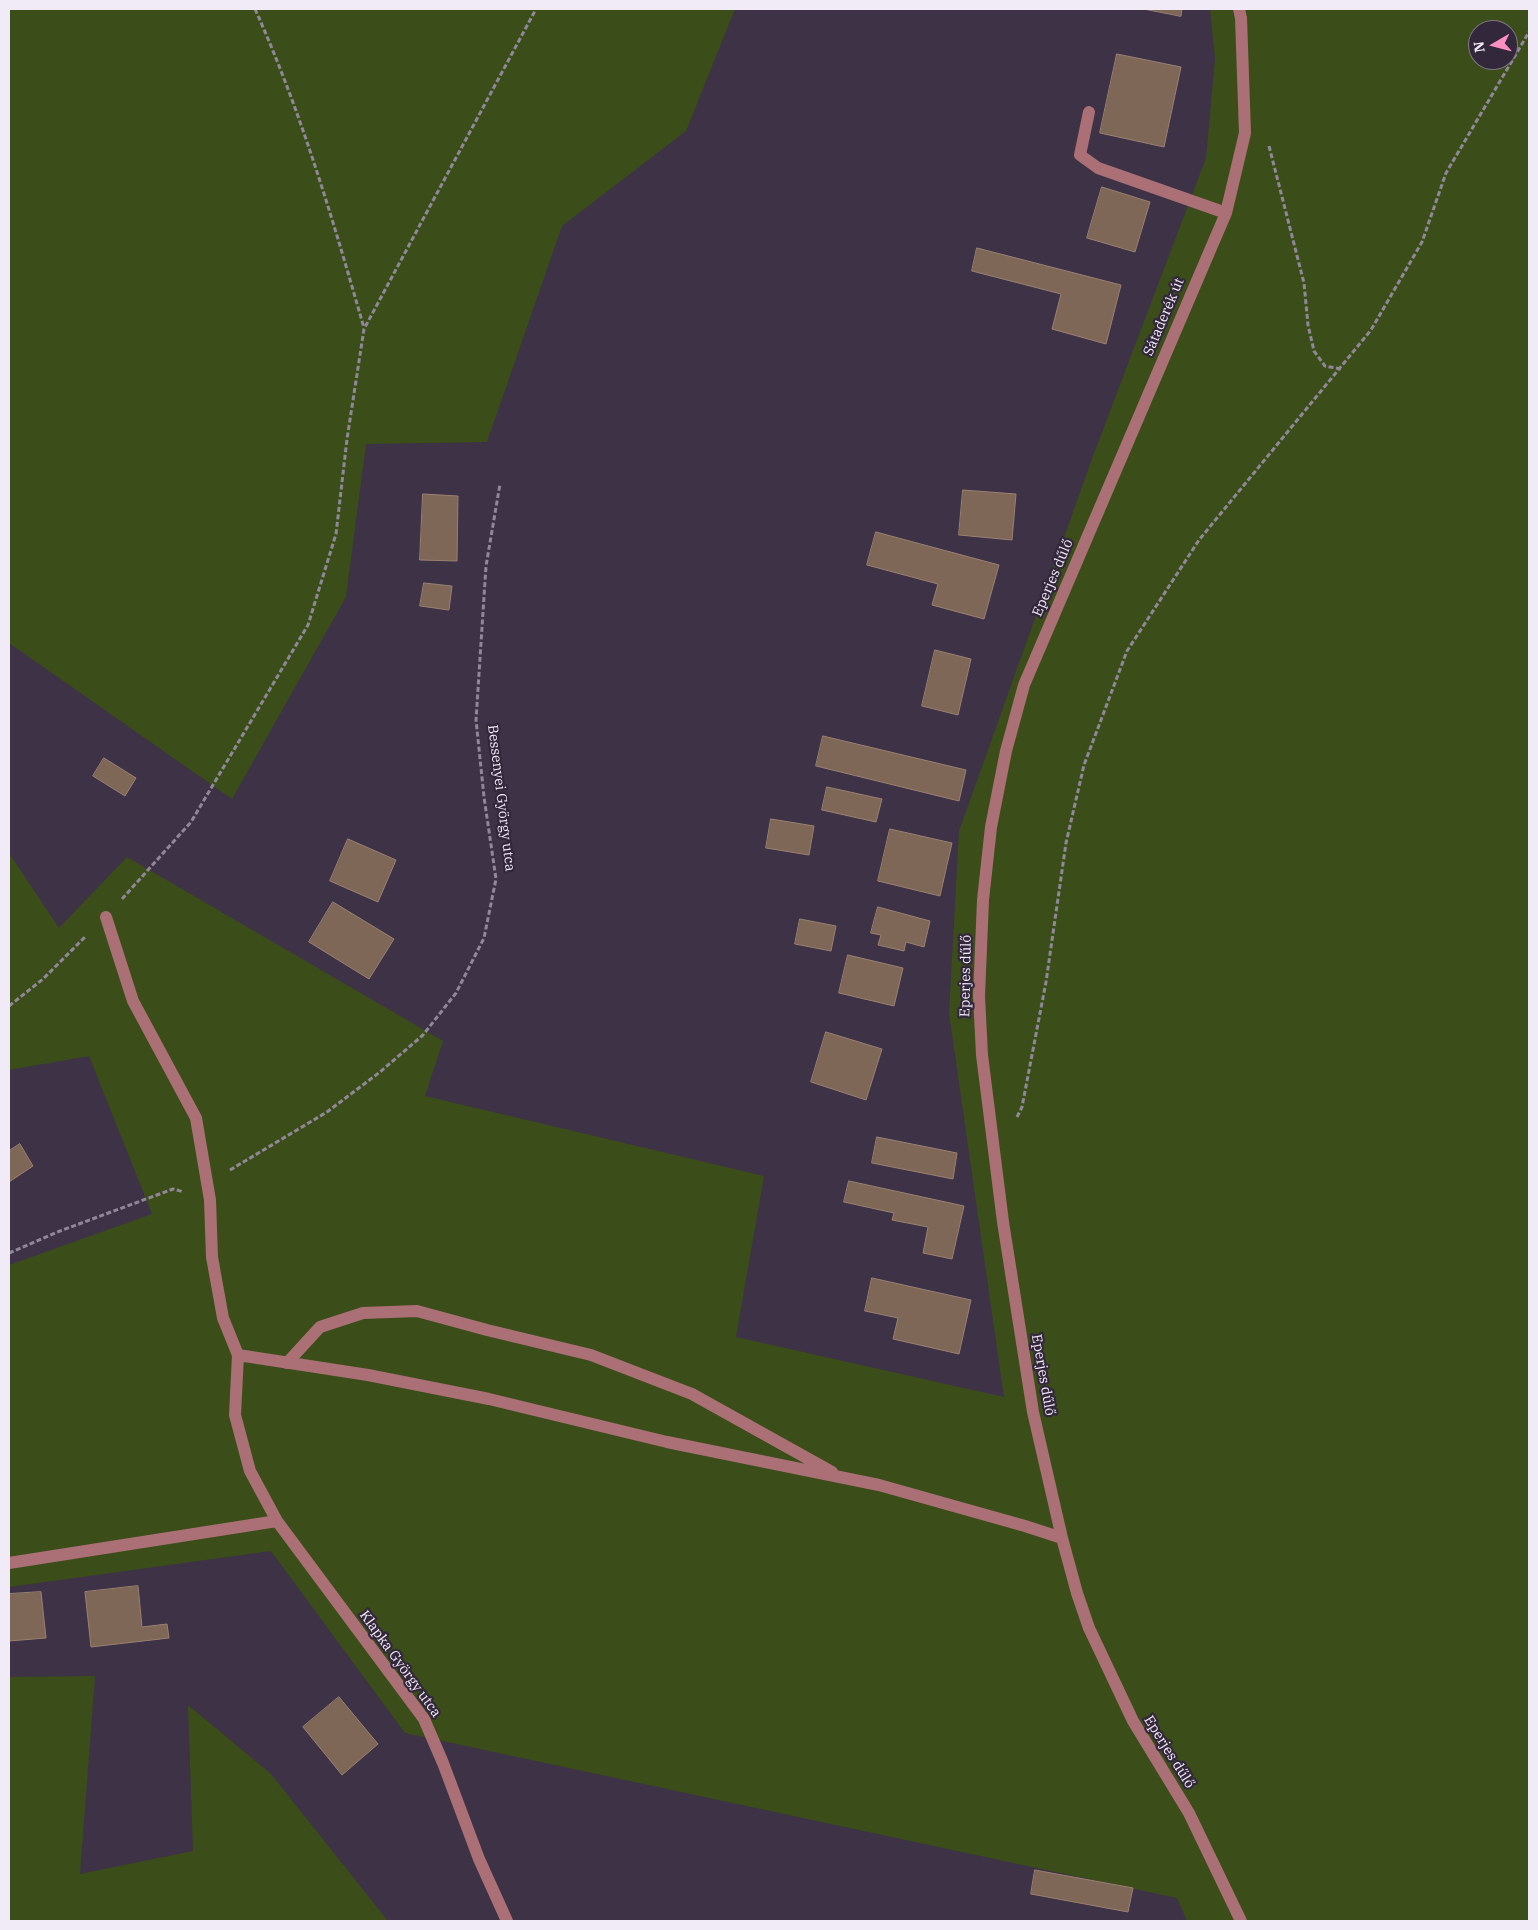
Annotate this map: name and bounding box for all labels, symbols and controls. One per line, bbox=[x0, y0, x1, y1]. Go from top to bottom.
north arrow bbox=[1468, 20, 1518, 70]
text: N bbox=[1469, 40, 1489, 54]
street label: Sátaderék út bbox=[1140, 275, 1188, 359]
street label: Eperjes dűlő bbox=[1029, 537, 1077, 619]
street label: Bessenyei György utca bbox=[484, 724, 518, 872]
street label: Eperjes dűlő bbox=[957, 935, 975, 1017]
street label: Eperjes dűlő bbox=[1028, 1333, 1058, 1417]
street label: Klapka György utca bbox=[356, 1607, 444, 1721]
street label: Eperjes dűlő bbox=[1140, 1713, 1198, 1791]

